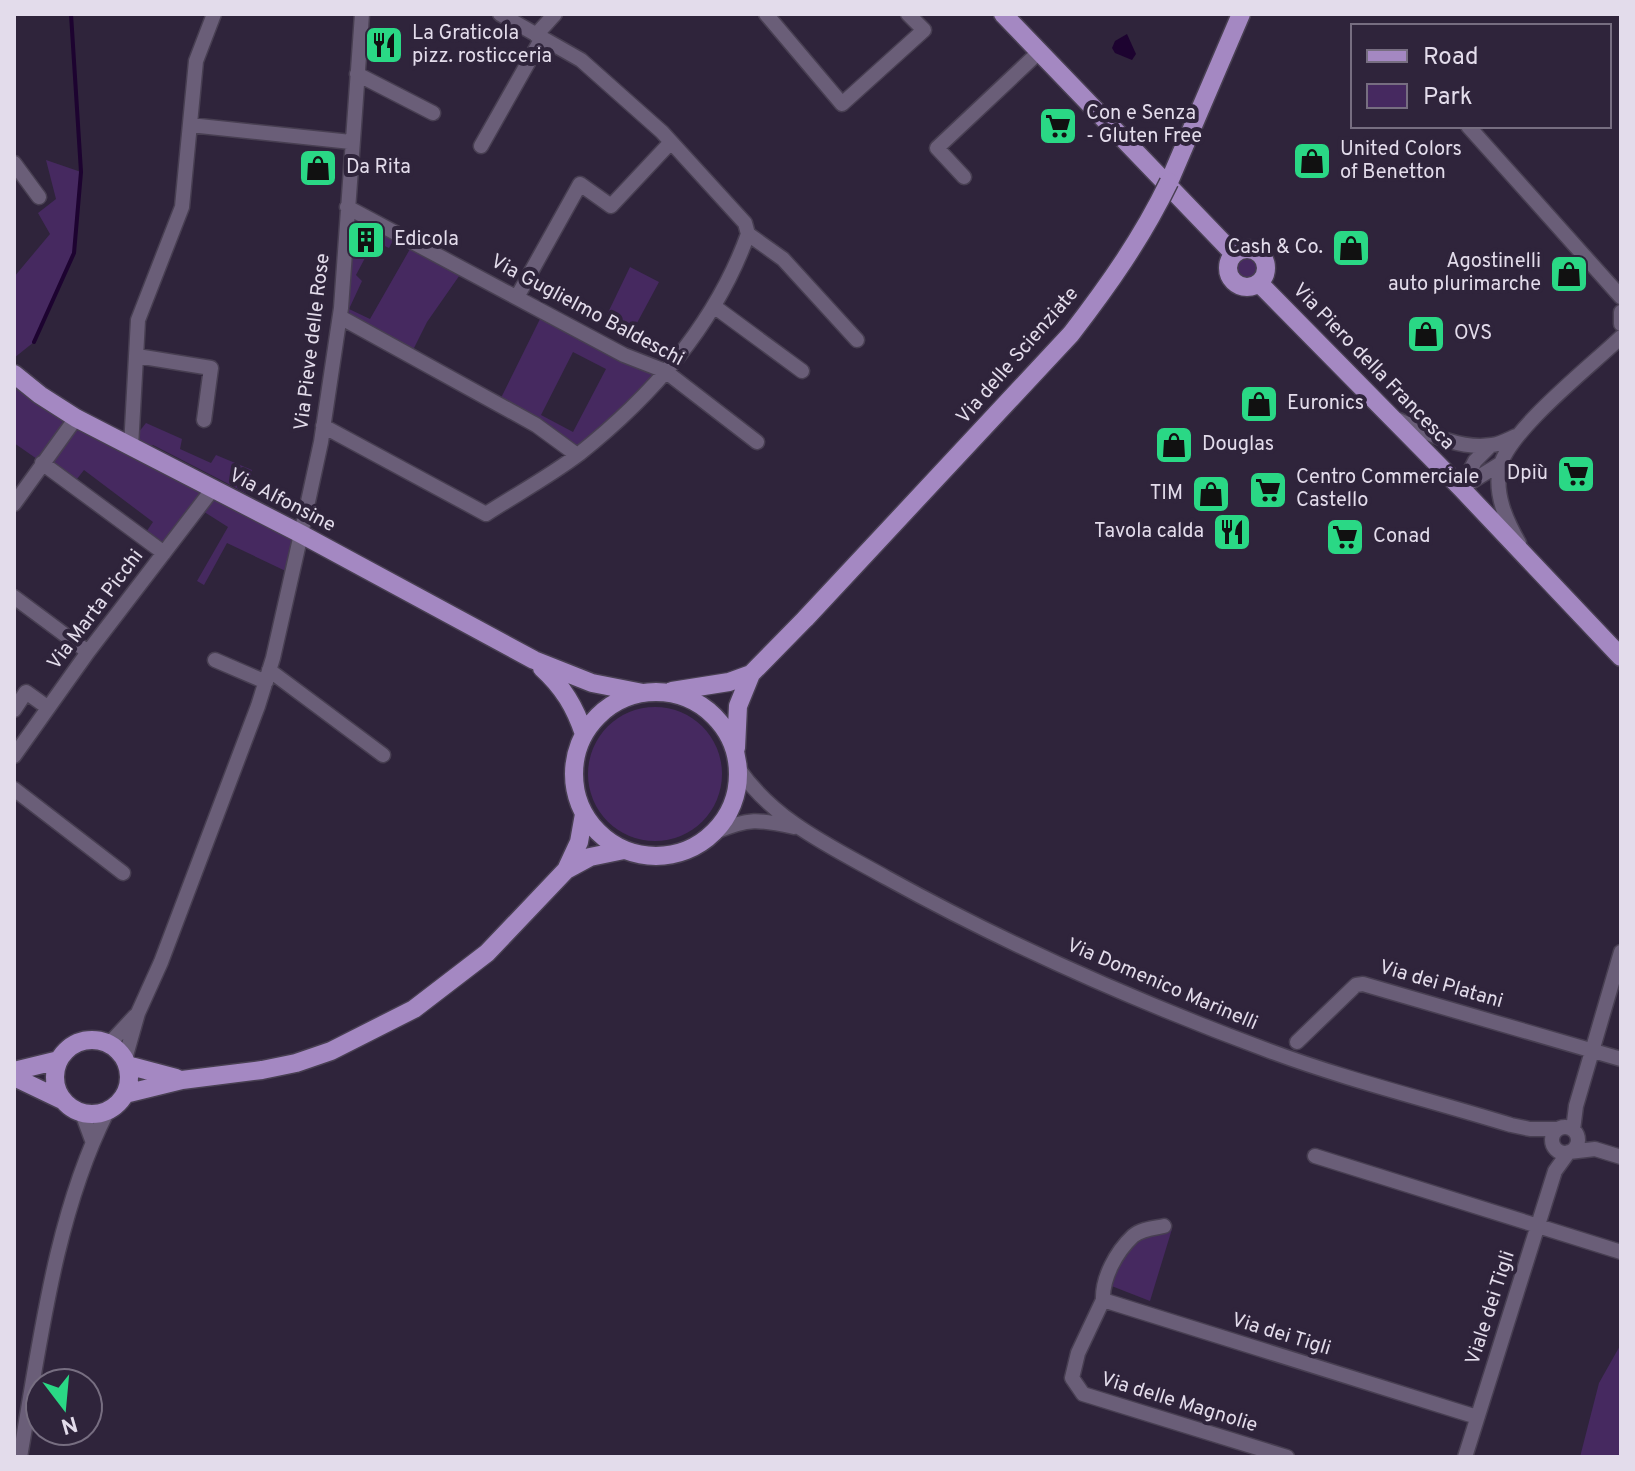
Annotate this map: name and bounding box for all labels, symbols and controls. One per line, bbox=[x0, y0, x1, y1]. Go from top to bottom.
place label: La Graticola pizz. rosticceria bbox=[412, 21, 552, 70]
restaurant icon: La Graticola pizz. rosticceria bbox=[363, 24, 405, 66]
legend bbox=[1351, 24, 1611, 128]
text: Road bbox=[1423, 43, 1479, 73]
text: Park bbox=[1423, 83, 1473, 113]
place label: Con e Senza - Gluten Free bbox=[1086, 101, 1202, 150]
supermarket icon: Con e Senza - Gluten Free bbox=[1037, 105, 1079, 147]
place label: United Colors of Benetton bbox=[1340, 137, 1462, 186]
shop icon: United Colors of Benetton bbox=[1291, 140, 1333, 182]
shop icon: Da Rita bbox=[297, 147, 339, 189]
place label: Da Rita bbox=[346, 155, 411, 181]
building icon: Edicola bbox=[345, 219, 387, 261]
place label: Edicola bbox=[394, 227, 459, 253]
shop icon: Cash & Co. bbox=[1330, 227, 1372, 269]
place label: Cash & Co. bbox=[1227, 235, 1323, 261]
street label: Via Guglielmo Baldeschi bbox=[486, 249, 688, 373]
place label: Agostinelli auto plurimarche bbox=[1388, 249, 1541, 298]
street label: Via Pieve delle Rose bbox=[289, 252, 337, 432]
shop icon: Agostinelli auto plurimarche bbox=[1548, 253, 1590, 295]
street label: Via Piero della Francesca bbox=[1286, 278, 1460, 456]
street label: Via delle Scienziate bbox=[951, 282, 1085, 430]
shop icon: OVS bbox=[1405, 313, 1447, 355]
place label: OVS bbox=[1454, 321, 1492, 347]
shop icon: Euronics bbox=[1238, 383, 1280, 425]
place label: Euronics bbox=[1287, 391, 1364, 417]
shop icon: Douglas bbox=[1153, 424, 1195, 466]
place label: Douglas bbox=[1202, 432, 1274, 458]
supermarket icon: Dpiù bbox=[1555, 453, 1597, 495]
place label: Dpiù bbox=[1507, 461, 1548, 487]
street label: Via Alfonsine bbox=[224, 463, 340, 539]
place label: Centro Commerciale Castello bbox=[1296, 465, 1479, 514]
supermarket icon: Centro Commerciale Castello bbox=[1247, 469, 1289, 511]
shop icon: TIM bbox=[1190, 473, 1232, 515]
place label: TIM bbox=[1150, 481, 1183, 507]
restaurant icon: Tavola calda bbox=[1211, 511, 1253, 553]
supermarket icon: Conad bbox=[1324, 516, 1366, 558]
place label: Tavola calda bbox=[1094, 519, 1204, 545]
place label: Conad bbox=[1373, 524, 1431, 550]
street label: Via Marta Picchi bbox=[42, 544, 150, 676]
street label: Via Domenico Marinelli bbox=[1062, 933, 1262, 1037]
street label: Via dei Platani bbox=[1376, 955, 1506, 1015]
street label: Viale dei Tigli bbox=[1460, 1248, 1522, 1368]
street label: Via dei Tigli bbox=[1228, 1308, 1334, 1362]
north arrow bbox=[24, 1367, 104, 1447]
street label: Via delle Magnolie bbox=[1097, 1367, 1261, 1439]
text: N bbox=[58, 1409, 80, 1439]

